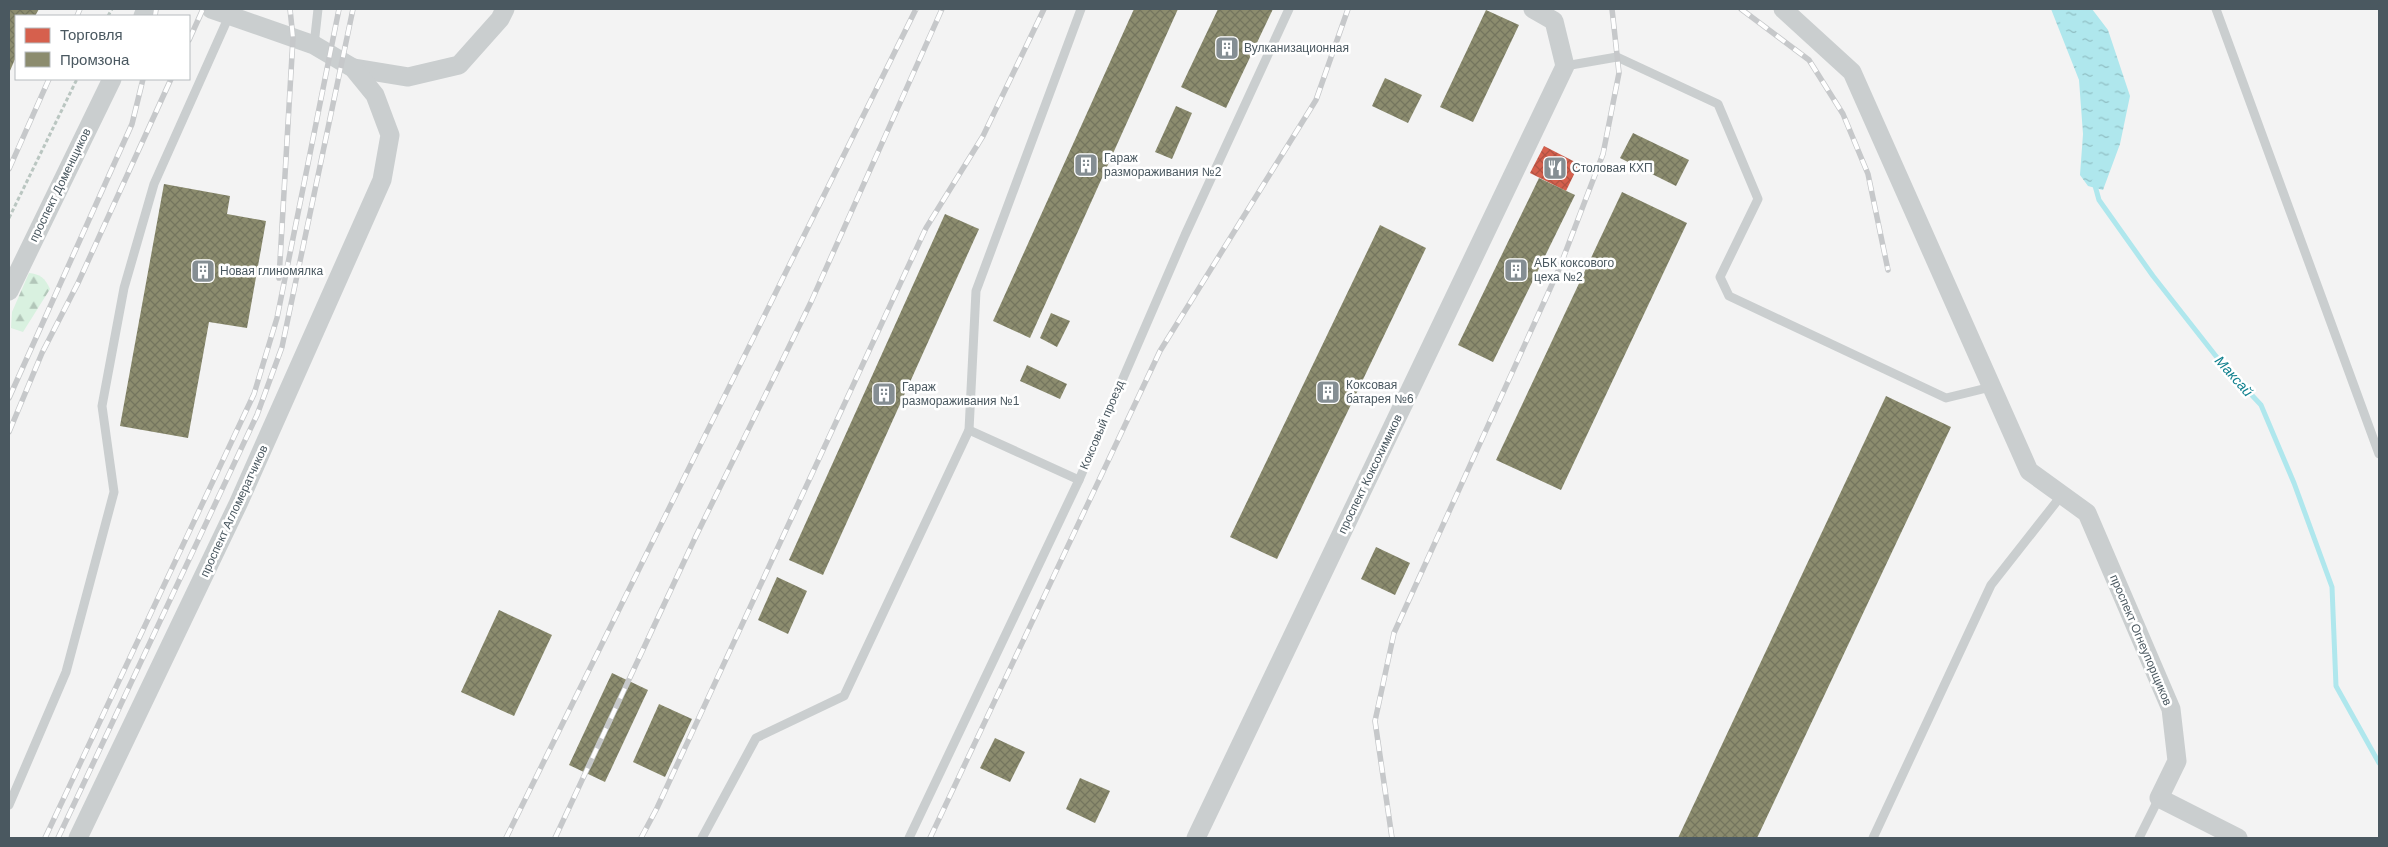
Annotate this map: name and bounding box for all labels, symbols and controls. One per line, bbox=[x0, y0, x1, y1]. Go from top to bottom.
legend bbox=[15, 15, 190, 80]
text: Торговля bbox=[60, 26, 123, 43]
building icon: Вулканизационная bbox=[1214, 35, 1240, 61]
place label: Вулканизационная bbox=[1244, 41, 1349, 55]
text: Промзона bbox=[60, 51, 130, 68]
street label: проспект Доменщиков bbox=[26, 126, 94, 244]
place label: Гараж размораживания №2 bbox=[1104, 151, 1222, 179]
building icon: Гараж размораживания №2 bbox=[1073, 152, 1099, 178]
restaurant icon: Столовая КХП bbox=[1542, 155, 1568, 181]
place label: Столовая КХП bbox=[1572, 161, 1653, 175]
place label: АБК коксового цеха №2 bbox=[1534, 256, 1614, 284]
building icon: АБК коксового цеха №2 bbox=[1503, 257, 1529, 283]
building icon: Новая глиномялка bbox=[190, 258, 216, 284]
place label: Новая глиномялка bbox=[220, 264, 323, 278]
water label: Максай bbox=[2212, 353, 2256, 400]
street label: Коксовый проезд bbox=[1077, 378, 1127, 472]
place label: Коксовая батарея №6 bbox=[1346, 378, 1414, 406]
building icon: Коксовая батарея №6 bbox=[1315, 379, 1341, 405]
place label: Гараж размораживания №1 bbox=[902, 380, 1020, 408]
building icon: Гараж размораживания №1 bbox=[871, 381, 897, 407]
street label: проспект Коксохимиков bbox=[1335, 412, 1405, 536]
street label: проспект Агломератчиков bbox=[197, 443, 271, 579]
street label: проспект Огнеупорщиков bbox=[2107, 572, 2175, 708]

